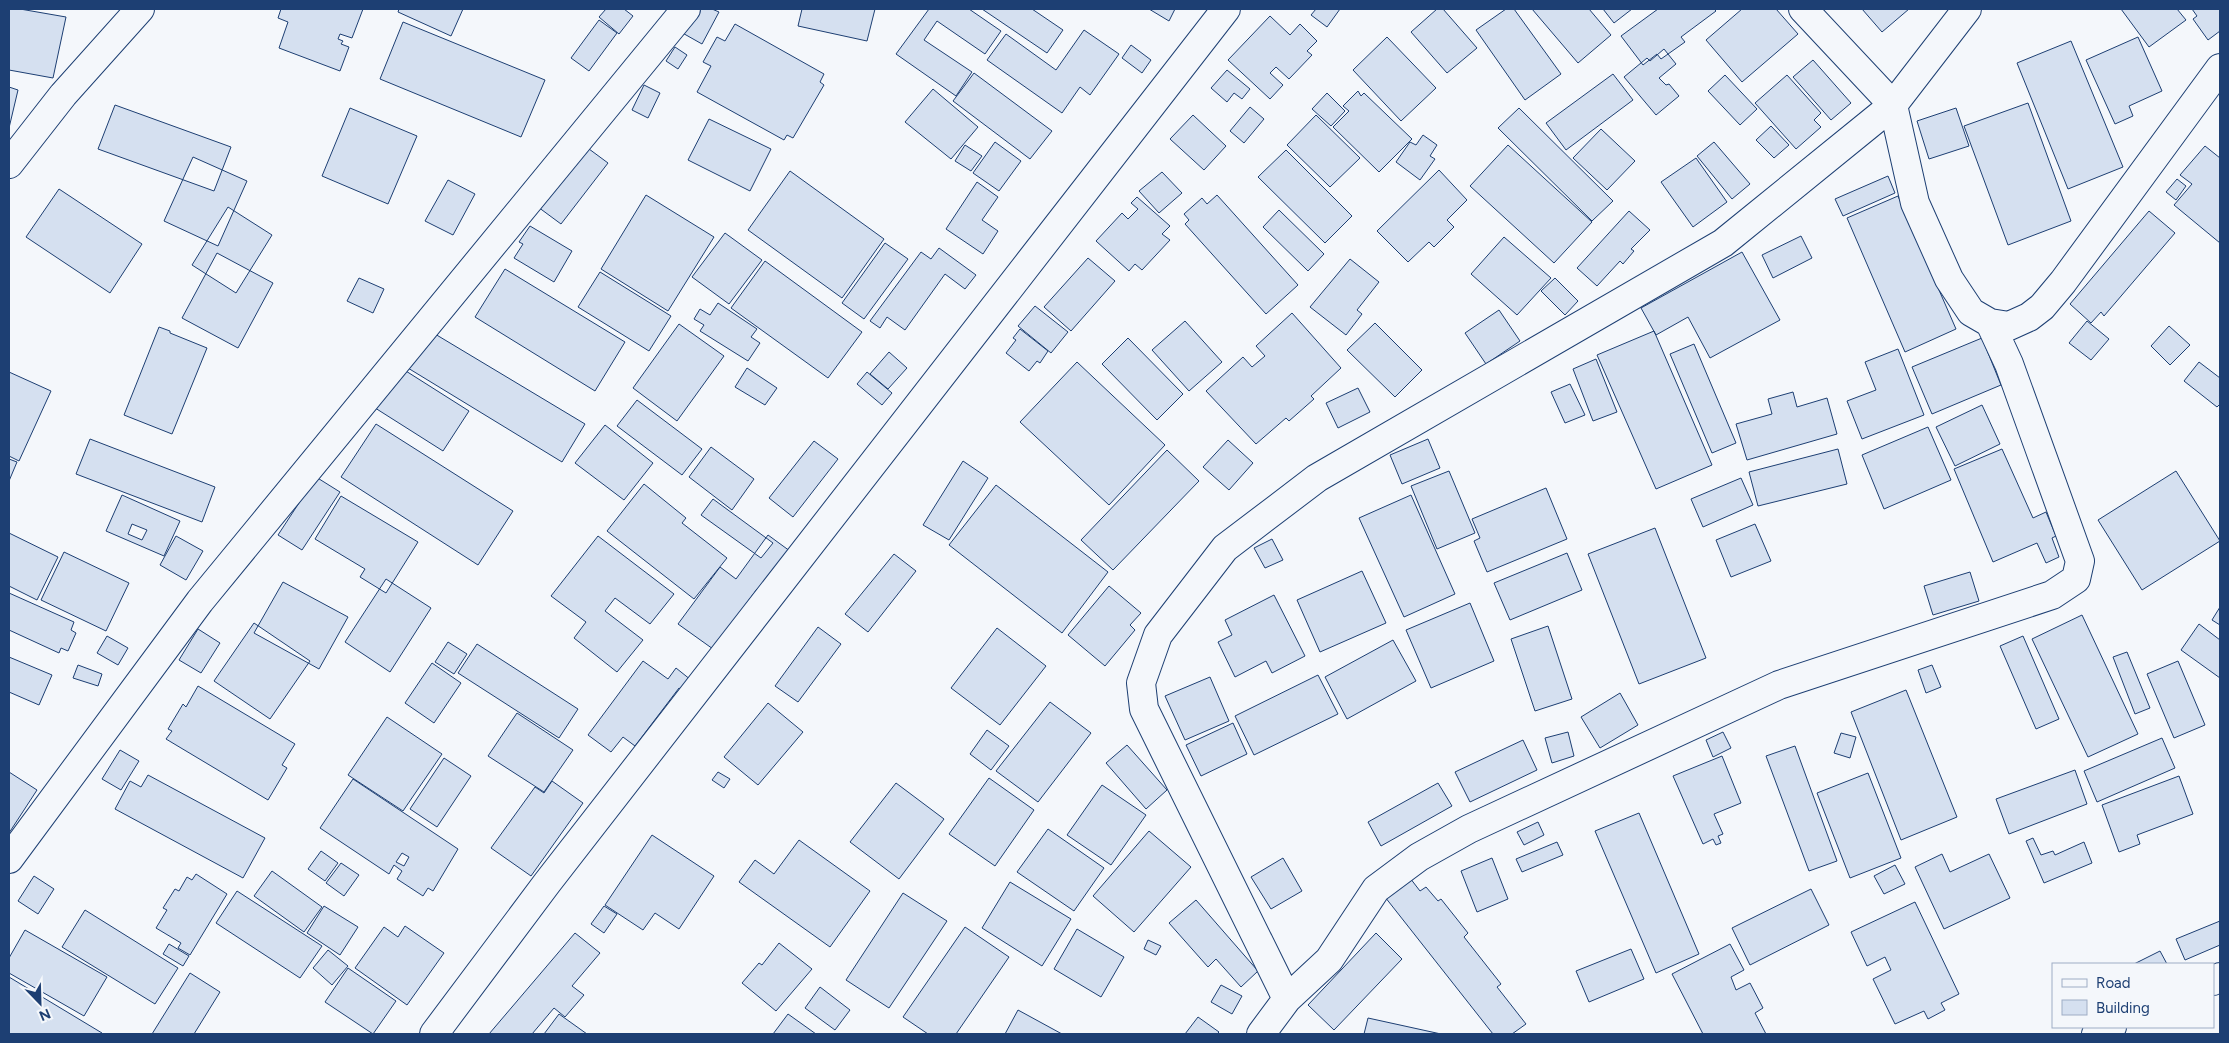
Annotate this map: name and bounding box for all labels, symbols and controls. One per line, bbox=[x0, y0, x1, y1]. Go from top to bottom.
legend bbox=[2052, 963, 2214, 1028]
text: Road bbox=[2096, 974, 2131, 992]
north arrow bbox=[15, 978, 65, 1028]
text: Building bbox=[2096, 999, 2150, 1017]
text: N bbox=[37, 1005, 53, 1024]

